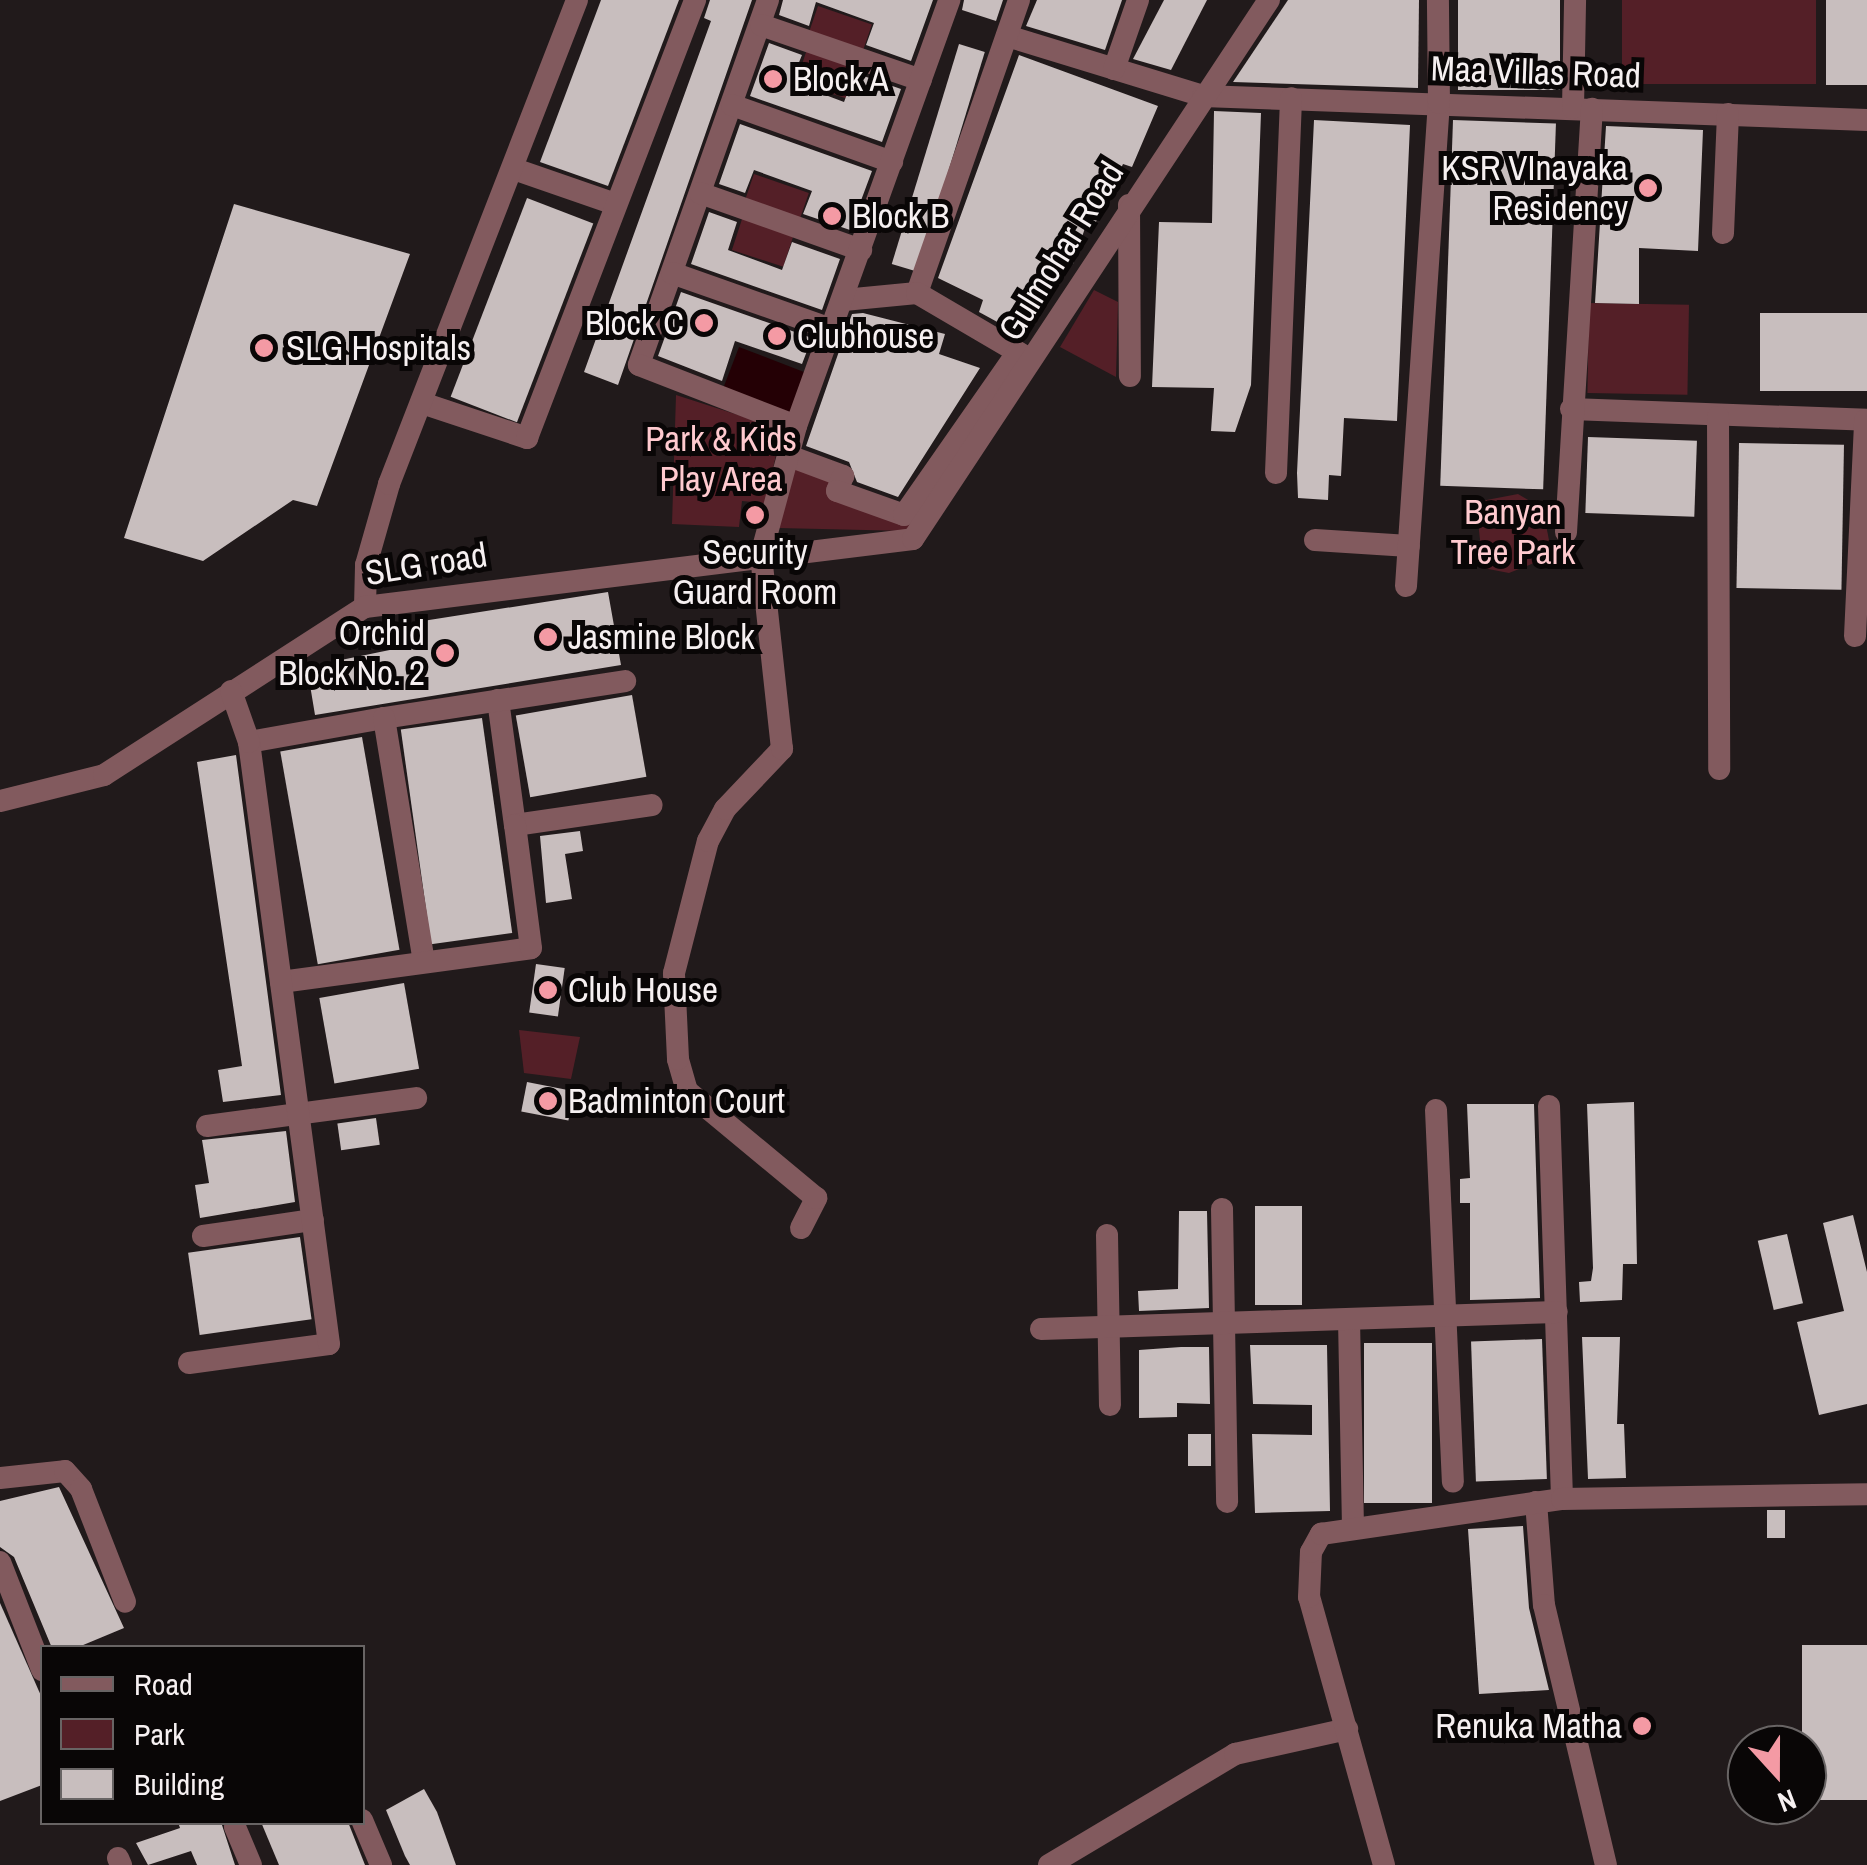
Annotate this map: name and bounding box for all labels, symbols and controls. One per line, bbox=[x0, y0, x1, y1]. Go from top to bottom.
street label: Maa Villas Road bbox=[1430, 47, 1642, 97]
place label: Block A bbox=[793, 58, 890, 100]
marker: Block A bbox=[762, 68, 784, 90]
place label: KSR VInayaka Residency bbox=[1441, 147, 1628, 229]
street label: Gulmohar Road bbox=[990, 154, 1132, 348]
marker: KSR VInayaka Residency bbox=[1637, 177, 1659, 199]
place label: Block B bbox=[852, 195, 949, 237]
marker: Block B bbox=[821, 205, 843, 227]
place label: Block C bbox=[585, 302, 684, 344]
marker: Block C bbox=[693, 312, 715, 334]
place label: Clubhouse bbox=[797, 315, 934, 357]
marker: Clubhouse bbox=[766, 325, 788, 347]
place label: SLG Hospitals bbox=[286, 327, 471, 369]
marker: SLG Hospitals bbox=[251, 335, 277, 361]
park label: Park & Kids Play Area bbox=[645, 418, 797, 500]
park label: Banyan Tree Park bbox=[1451, 491, 1575, 573]
marker: Security Guard Room bbox=[744, 504, 766, 526]
place label: Security Guard Room bbox=[673, 531, 837, 613]
street label: SLG road bbox=[362, 534, 490, 594]
place label: Orchid Block No. 2 bbox=[278, 612, 425, 694]
place label: Jasmine Block bbox=[568, 616, 755, 658]
marker: Jasmine Block bbox=[537, 626, 559, 648]
marker: Orchid Block No. 2 bbox=[434, 642, 456, 664]
place label: Club House bbox=[568, 969, 718, 1011]
marker: Club House bbox=[537, 979, 559, 1001]
place label: Badminton Court bbox=[568, 1080, 785, 1122]
marker: Badminton Court bbox=[537, 1090, 559, 1112]
legend bbox=[40, 1645, 365, 1825]
text: Road bbox=[134, 1664, 193, 1704]
place label: Renuka Matha bbox=[1435, 1705, 1622, 1747]
text: Park bbox=[134, 1714, 185, 1754]
marker: Renuka Matha bbox=[1631, 1715, 1653, 1737]
north arrow bbox=[1727, 1725, 1827, 1825]
text: Building bbox=[134, 1764, 224, 1804]
text: N bbox=[1772, 1780, 1802, 1822]

